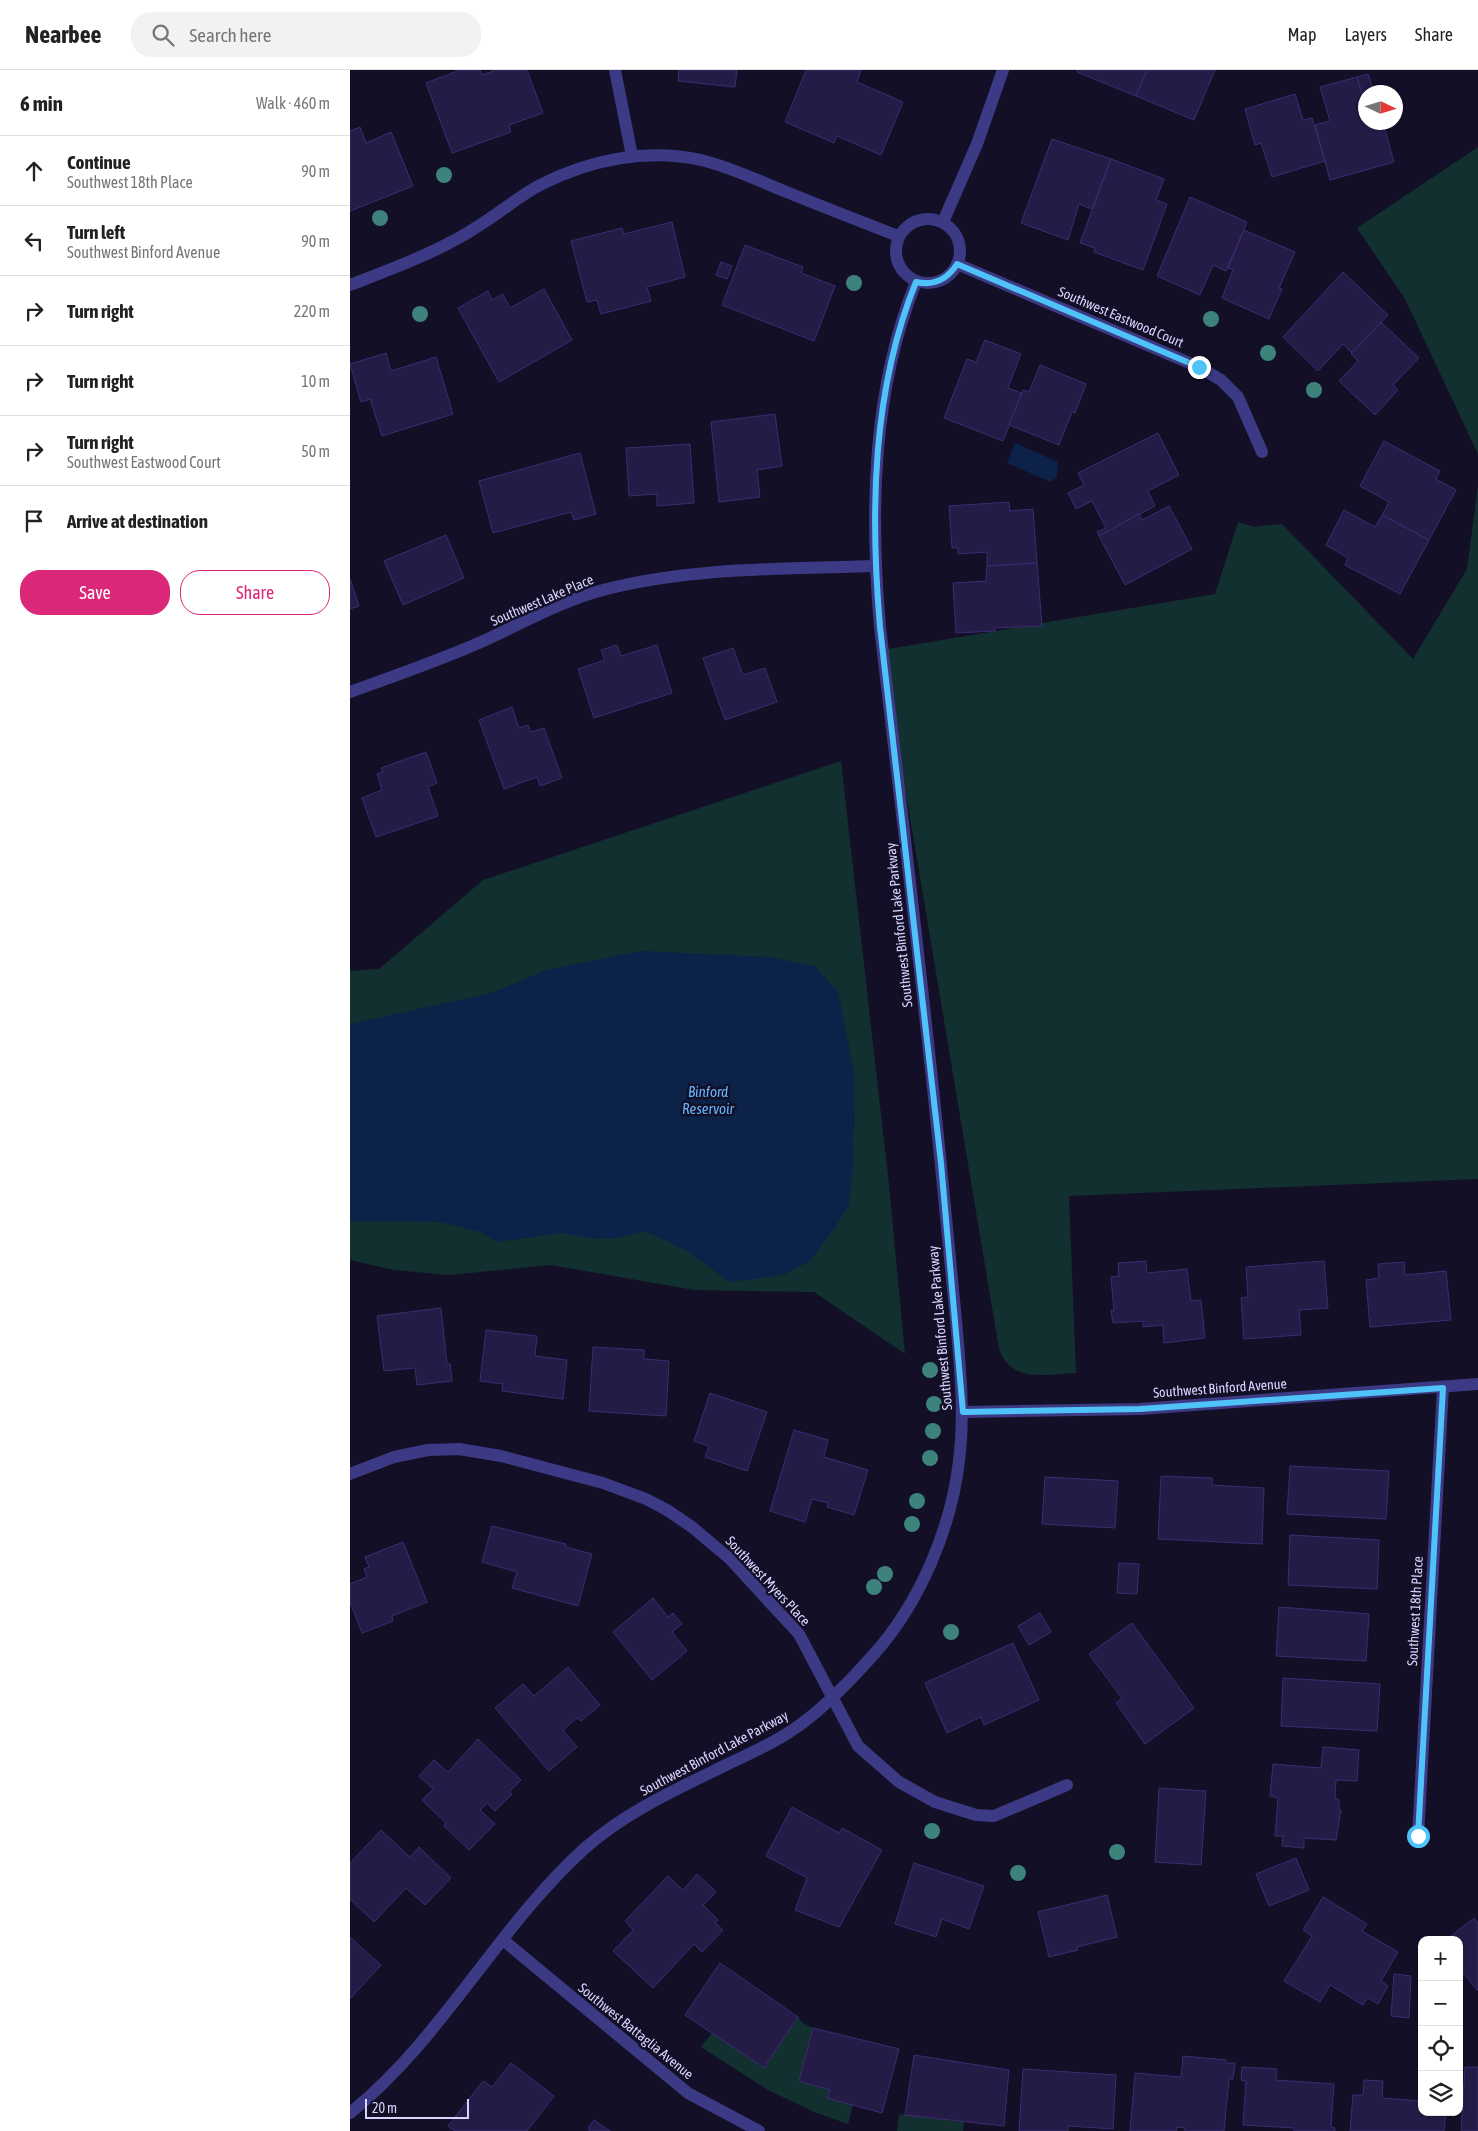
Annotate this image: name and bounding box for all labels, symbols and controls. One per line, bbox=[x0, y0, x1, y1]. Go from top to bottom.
search box bbox=[131, 12, 481, 57]
text: Nearbee bbox=[25, 21, 101, 48]
icon: search bbox=[149, 21, 177, 49]
text: Search here bbox=[189, 24, 271, 46]
text: Map bbox=[1287, 24, 1316, 45]
text: Layers bbox=[1344, 24, 1387, 45]
text: Share bbox=[1415, 24, 1453, 45]
north arrow bbox=[1358, 85, 1403, 130]
text: 6 min bbox=[20, 91, 63, 115]
text: Walk · 460 m bbox=[256, 94, 330, 112]
text: Continue bbox=[67, 151, 131, 173]
icon: ahead bbox=[20, 157, 48, 185]
text: 90 m bbox=[301, 162, 330, 180]
text: Southwest 18th Place bbox=[67, 173, 193, 191]
text: Turn left bbox=[67, 221, 125, 243]
icon: left bbox=[20, 227, 48, 255]
text: 90 m bbox=[301, 232, 330, 250]
text: Southwest Binford Avenue bbox=[67, 243, 220, 261]
street label: Southwest Eastwood Court bbox=[1056, 283, 1186, 351]
icon: right bbox=[20, 297, 48, 325]
text: Turn right bbox=[67, 300, 134, 322]
text: 220 m bbox=[294, 302, 330, 320]
route end bbox=[1188, 356, 1211, 379]
icon: right bbox=[20, 367, 48, 395]
text: Turn right bbox=[67, 370, 134, 392]
text: 10 m bbox=[301, 372, 330, 390]
text: Turn right bbox=[67, 431, 134, 453]
icon: right bbox=[20, 437, 48, 465]
text: 50 m bbox=[301, 442, 330, 460]
text: Southwest Eastwood Court bbox=[67, 453, 221, 471]
icon: arrive bbox=[20, 507, 48, 535]
text: Arrive at destination bbox=[67, 510, 208, 532]
button: Save bbox=[20, 570, 170, 615]
button: Share bbox=[180, 570, 330, 615]
street label: Southwest Lake Place bbox=[488, 571, 596, 629]
street label: Southwest Binford Lake Parkway bbox=[882, 842, 916, 1008]
water label: Binford Reservoir bbox=[682, 1083, 734, 1117]
street label: Southwest Binford Lake Parkway bbox=[925, 1245, 955, 1411]
street label: Southwest Binford Avenue bbox=[1153, 1375, 1287, 1401]
street label: Southwest Myers Place bbox=[722, 1533, 814, 1629]
street label: Southwest 18th Place bbox=[1404, 1556, 1426, 1666]
street label: Southwest Binford Lake Parkway bbox=[637, 1707, 791, 1799]
route start bbox=[1407, 1825, 1430, 1848]
map controls bbox=[1418, 1936, 1463, 2116]
button: + bbox=[1418, 1936, 1463, 1981]
street label: Southwest Battaglia Avenue bbox=[575, 1980, 697, 2082]
button: − bbox=[1418, 1981, 1463, 2026]
button: locate bbox=[1418, 2026, 1463, 2071]
button: layers bbox=[1418, 2071, 1463, 2116]
scale bar bbox=[365, 2096, 469, 2119]
text: 20 m bbox=[372, 2100, 397, 2116]

